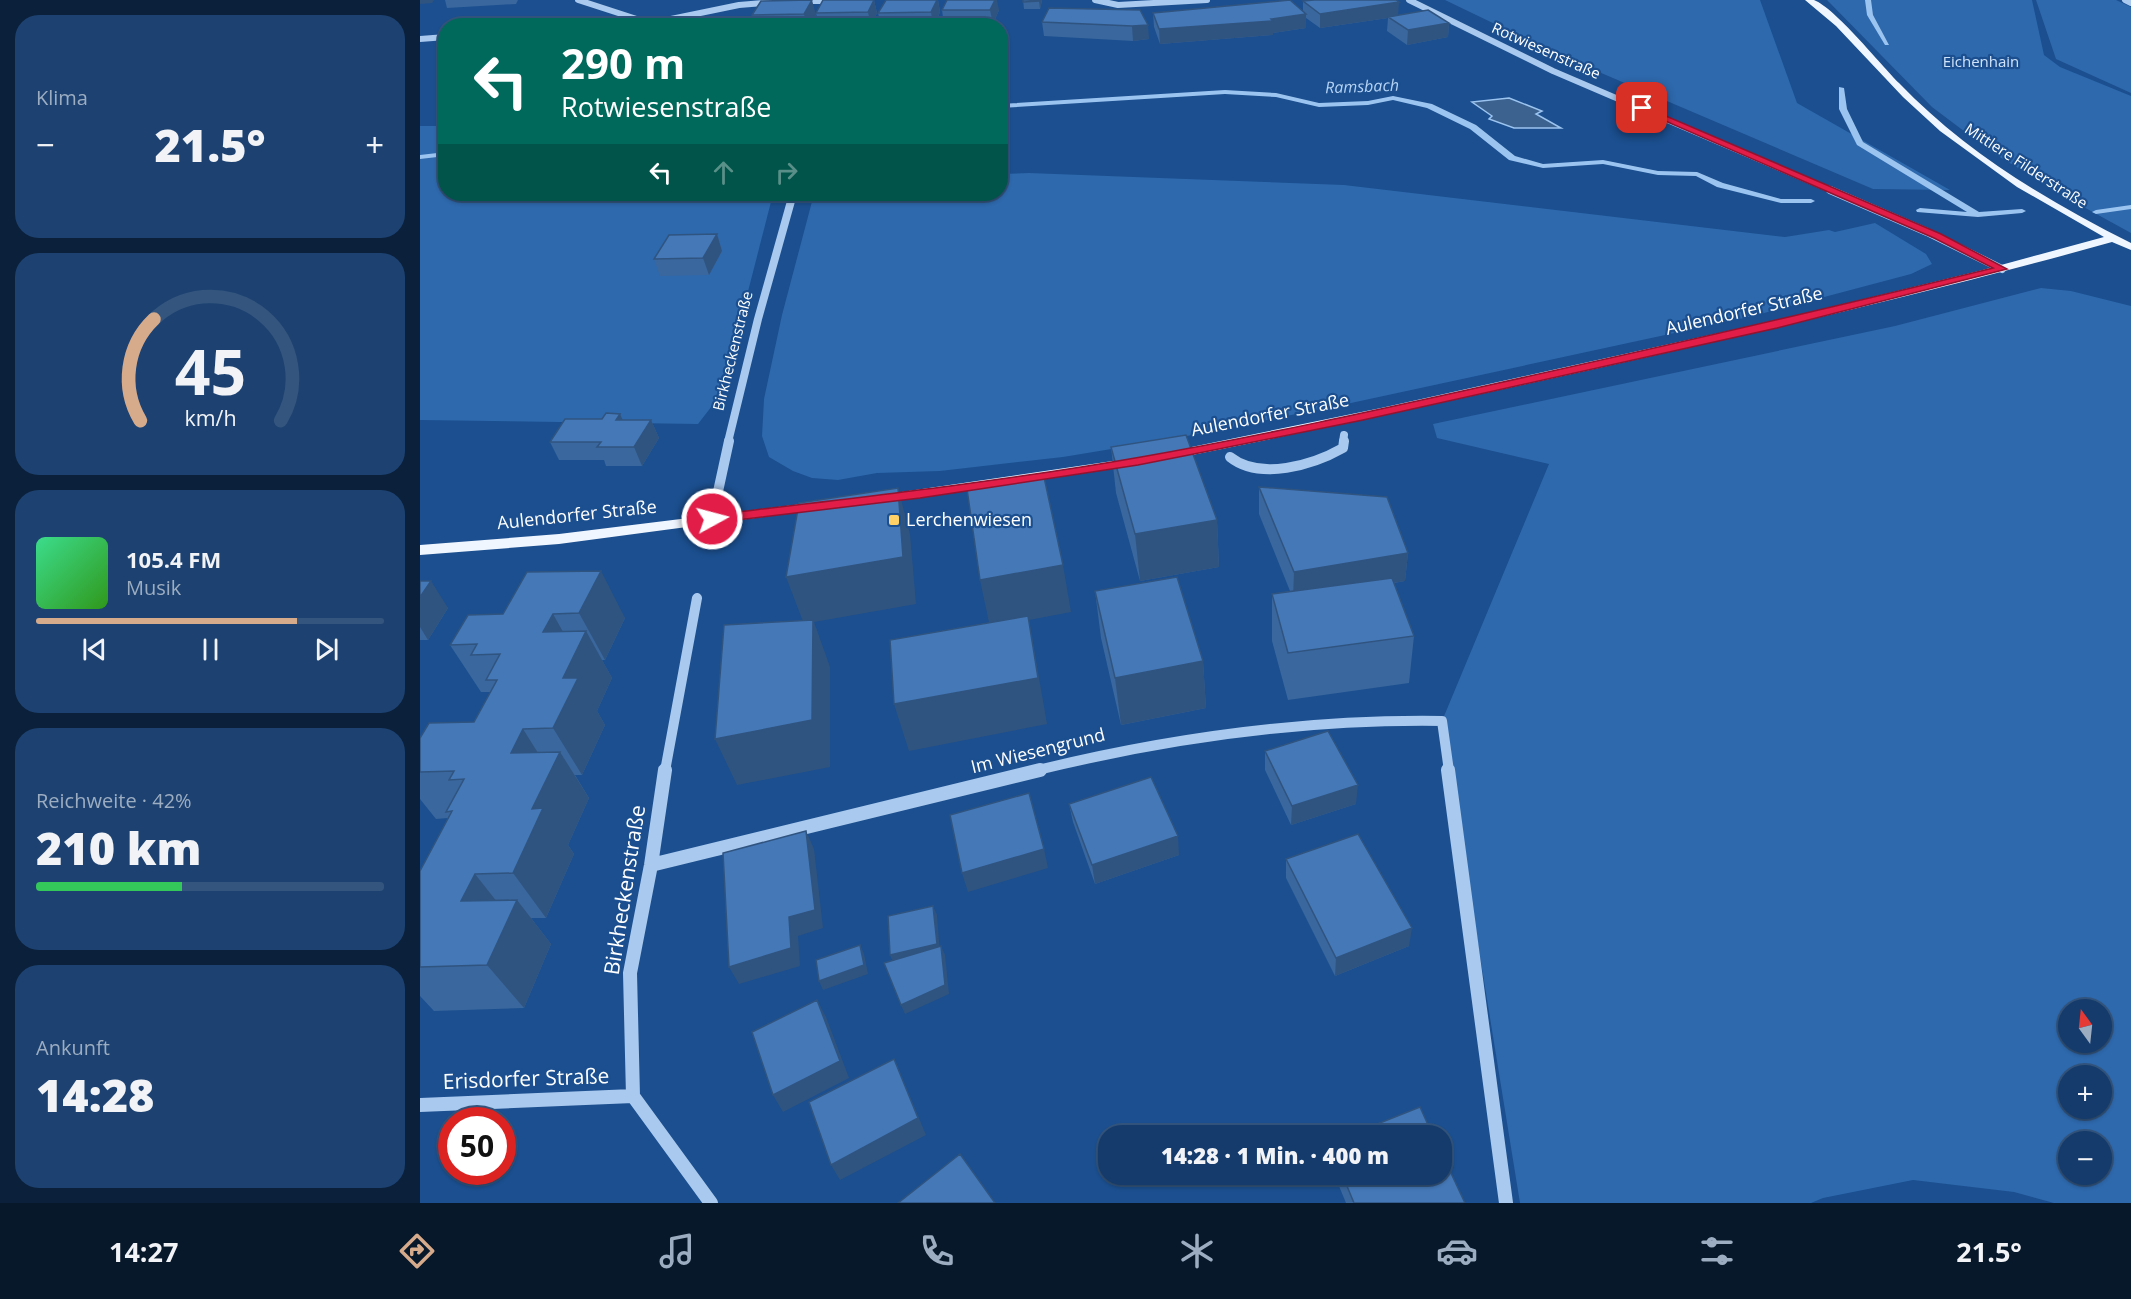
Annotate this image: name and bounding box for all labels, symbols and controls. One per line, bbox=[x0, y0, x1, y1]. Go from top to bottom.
street label: Rotwiesenstraße bbox=[1489, 17, 1604, 83]
text: 290 m bbox=[561, 34, 685, 91]
icon: left bbox=[462, 42, 540, 120]
park label: Eichenhain bbox=[1943, 51, 2019, 71]
water label: Ramsbach bbox=[1325, 74, 1399, 98]
pin bbox=[1616, 82, 1667, 133]
text: Klima bbox=[36, 84, 88, 111]
text: Rotwiesenstraße bbox=[561, 88, 772, 125]
icon: arrive bbox=[1625, 91, 1658, 124]
text: 21.5° bbox=[154, 114, 266, 175]
street label: Mittlere Filderstraße bbox=[1961, 118, 2092, 212]
text: − bbox=[36, 122, 55, 167]
text: + bbox=[365, 122, 384, 167]
icon: left bbox=[644, 156, 677, 189]
icon: ahead bbox=[707, 156, 740, 189]
icon: right bbox=[770, 156, 803, 189]
street label: Aulendorfer Straße bbox=[1663, 280, 1825, 340]
street label: Birkheckenstraße bbox=[708, 289, 757, 413]
text: 45 bbox=[174, 328, 246, 413]
street label: Aulendorfer Straße bbox=[1189, 387, 1351, 441]
text: km/h bbox=[184, 403, 236, 432]
position arrow bbox=[680, 487, 744, 551]
street label: Aulendorfer Straße bbox=[496, 494, 658, 534]
place label: Lerchenwiesen bbox=[906, 507, 1032, 531]
marker: Lerchenwiesen bbox=[887, 513, 901, 527]
text: 105.4 FM bbox=[126, 544, 221, 574]
text: Musik bbox=[126, 574, 181, 601]
icon: previous bbox=[78, 633, 111, 666]
icon: pause bbox=[194, 633, 227, 666]
icon: next bbox=[310, 633, 343, 666]
street label: Im Wiesengrund bbox=[968, 722, 1107, 778]
text: Reichweite · 42% bbox=[36, 787, 192, 814]
street label: Birkheckenstraße bbox=[597, 803, 651, 977]
text: 210 km bbox=[36, 817, 201, 878]
north arrow bbox=[2058, 999, 2112, 1053]
map controls bbox=[2058, 999, 2112, 1185]
text: Ankunft bbox=[36, 1034, 110, 1061]
street label: Erisdorfer Straße bbox=[442, 1061, 610, 1095]
text: 14:28 bbox=[36, 1064, 154, 1125]
button: + bbox=[2058, 1065, 2112, 1119]
speed limit sign: 50 bbox=[438, 1107, 516, 1185]
button: − bbox=[2058, 1131, 2112, 1185]
text: 14:28 · 1 Min. · 400 m bbox=[1161, 1140, 1389, 1170]
icon: directions bbox=[396, 1230, 438, 1272]
icon: music bbox=[656, 1230, 698, 1272]
icon: phone bbox=[916, 1230, 958, 1272]
icon: climate bbox=[1176, 1230, 1218, 1272]
icon: car bbox=[1436, 1230, 1478, 1272]
icon: filters bbox=[1696, 1230, 1738, 1272]
text: 14:27 bbox=[109, 1233, 178, 1270]
text: 21.5° bbox=[1956, 1233, 2022, 1270]

